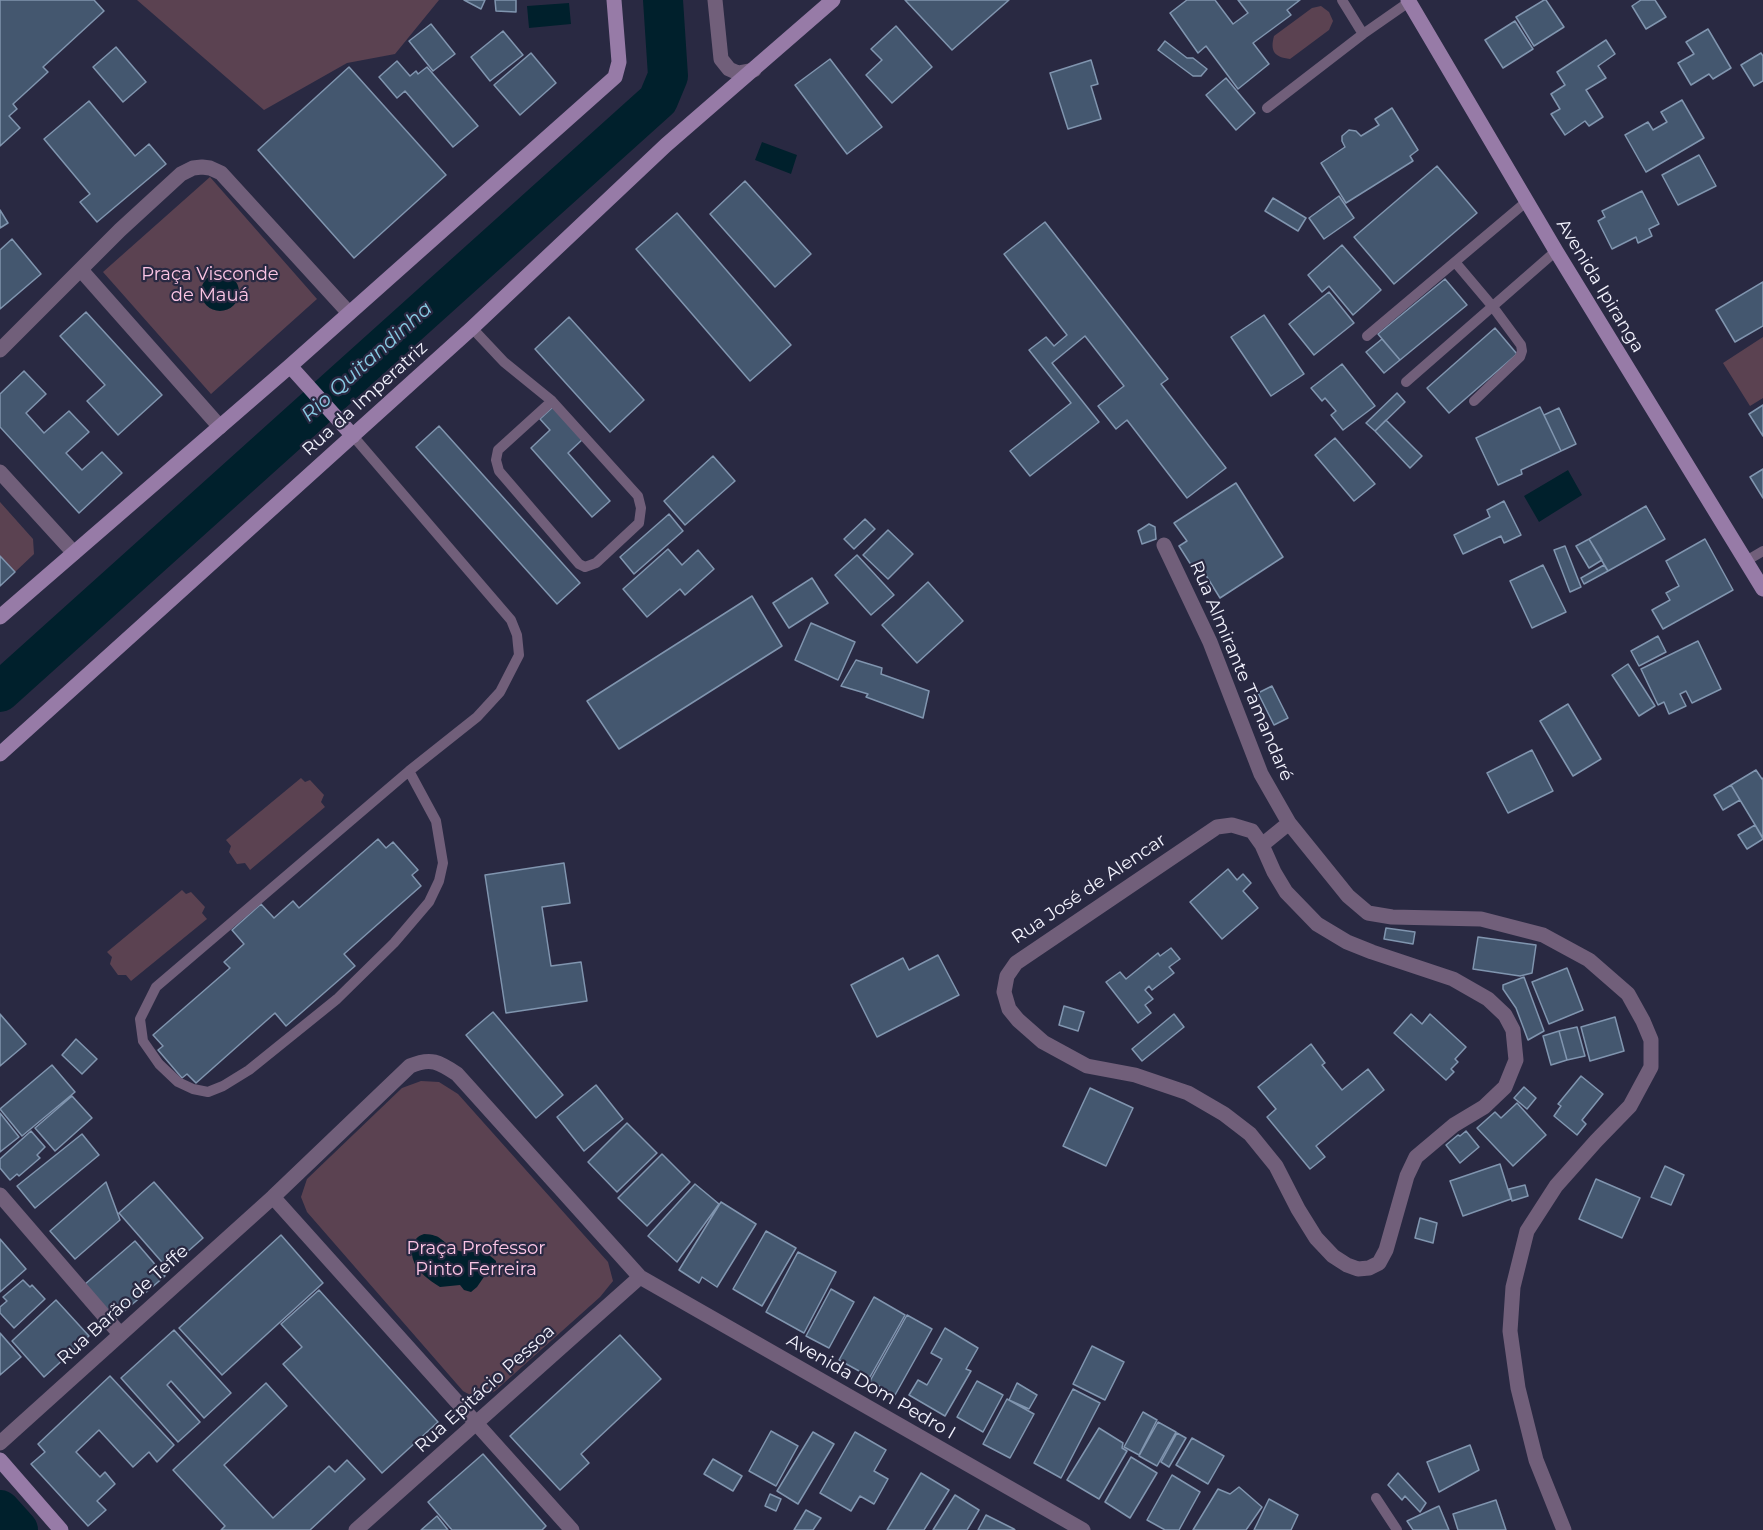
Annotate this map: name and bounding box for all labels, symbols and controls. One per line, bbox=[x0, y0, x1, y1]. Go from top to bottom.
street label: Avenida Ipiranga bbox=[1552, 215, 1648, 357]
park label: Praça Visconde de Mauá bbox=[141, 264, 279, 306]
water label: Rio Quitandinha bbox=[297, 297, 437, 427]
street label: Rua da Imperatriz bbox=[298, 337, 432, 461]
street label: Rua Almirante Tamandaré bbox=[1185, 558, 1297, 784]
street label: Rua José de Alencar bbox=[1008, 829, 1170, 949]
park label: Praça Professor Pinto Ferreira bbox=[407, 1238, 545, 1280]
street label: Rua Barão de Teffe bbox=[53, 1241, 193, 1369]
street label: Rua Epitácio Pessoa bbox=[411, 1320, 559, 1458]
street label: Avenida Dom Pedro I bbox=[783, 1330, 959, 1444]

